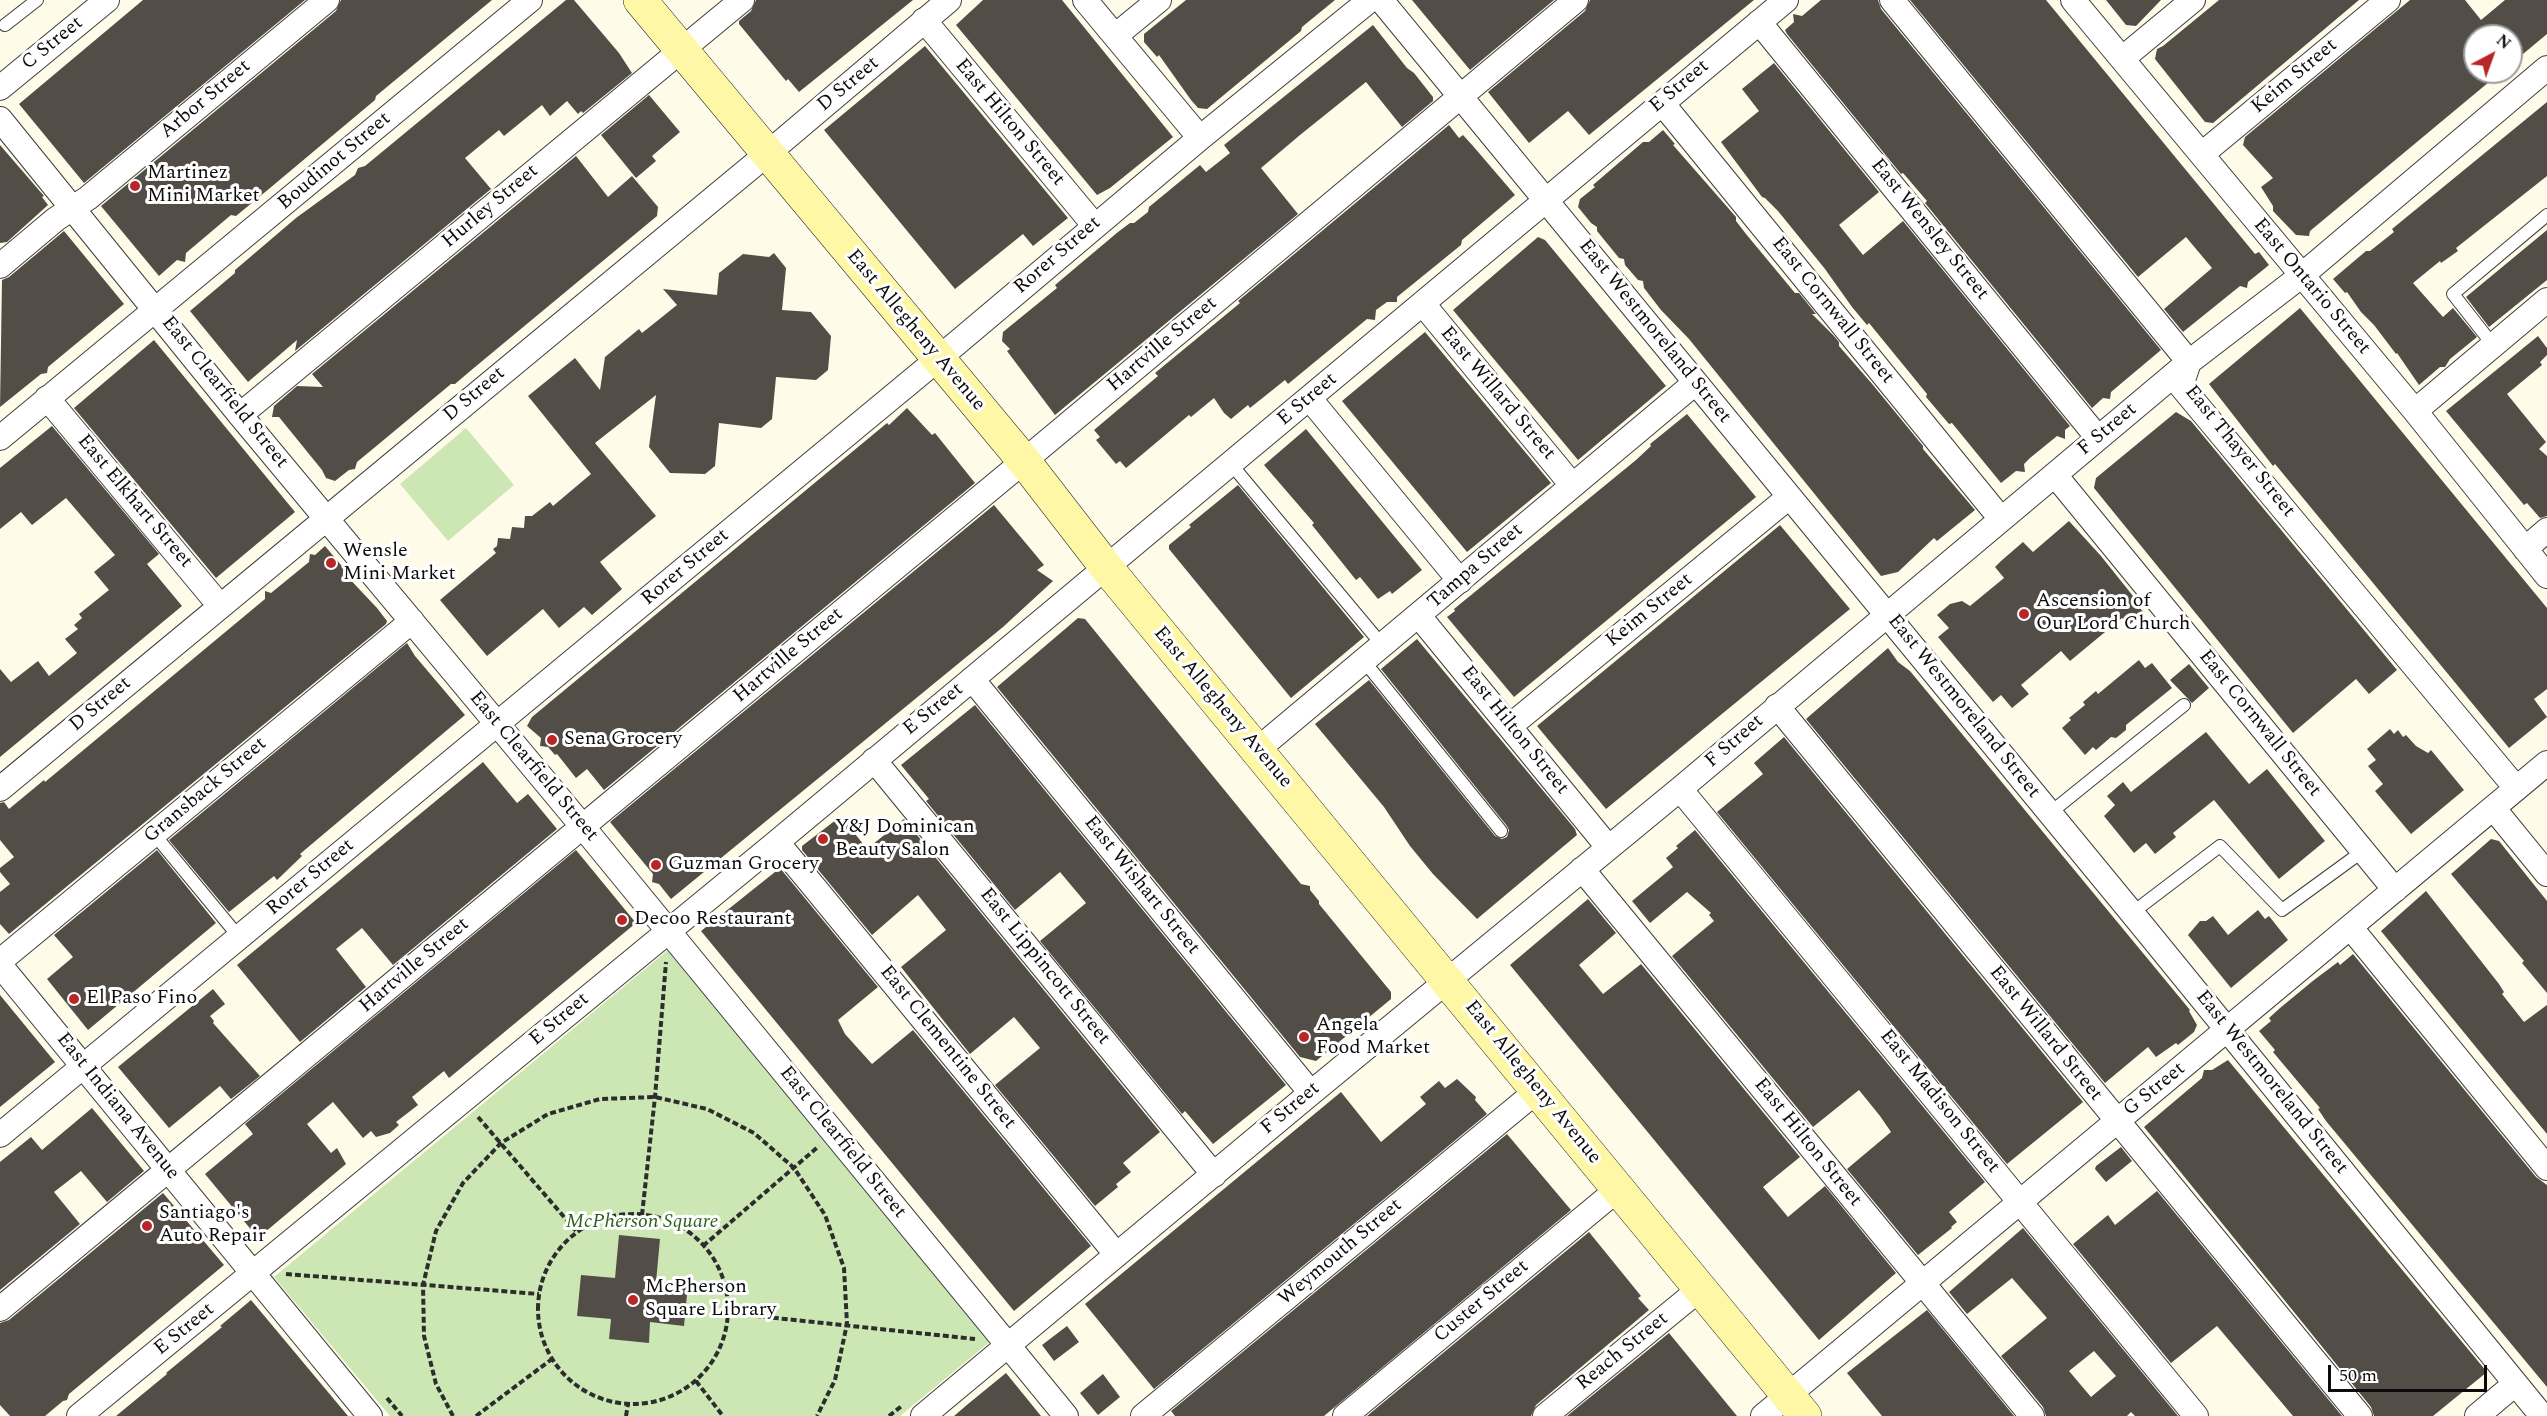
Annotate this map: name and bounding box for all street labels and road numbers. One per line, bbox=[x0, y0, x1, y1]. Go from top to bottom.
street label: C Street bbox=[17, 12, 89, 76]
street label: Keim Street bbox=[2247, 34, 2343, 120]
street label: D Street bbox=[813, 52, 885, 118]
street label: Arbor Street bbox=[156, 55, 256, 145]
street label: East Hilton Street bbox=[949, 55, 1069, 191]
street label: E Street bbox=[1645, 55, 1715, 119]
street label: Boudinot Street bbox=[274, 108, 396, 216]
street label: East Wensley Street bbox=[1865, 154, 1993, 306]
street label: Hurley Street bbox=[438, 160, 544, 254]
street label: Rorer Street bbox=[1010, 212, 1106, 300]
street label: East Ontario Street bbox=[2247, 214, 2375, 360]
street label: East Cornwall Street bbox=[1765, 233, 1899, 389]
street label: East Westmoreland Street bbox=[1572, 235, 1736, 429]
street label: East Allegheny Avenue bbox=[840, 245, 990, 417]
street label: Hartville Street bbox=[1103, 292, 1223, 398]
street label: East Clearfield Street bbox=[155, 312, 293, 474]
street label: East Willard Street bbox=[1434, 322, 1560, 466]
street label: D Street bbox=[439, 362, 511, 428]
street label: E Street bbox=[1273, 368, 1343, 432]
street label: East Thayer Street bbox=[2178, 381, 2300, 523]
street label: F Street bbox=[2074, 398, 2142, 462]
street label: East Elkhart Street bbox=[71, 430, 197, 574]
street label: Tampa Street bbox=[1423, 519, 1529, 615]
street label: Rorer Street bbox=[637, 524, 735, 612]
street label: Keim Street bbox=[1602, 569, 1698, 653]
street label: Hartville Street bbox=[729, 603, 849, 709]
street label: East Westmoreland Street bbox=[1881, 610, 2045, 804]
street label: East Allegheny Avenue bbox=[1147, 622, 1297, 794]
street label: East Cornwall Street bbox=[2192, 646, 2326, 802]
street label: East Hilton Street bbox=[1455, 662, 1573, 800]
street label: D Street bbox=[65, 672, 137, 738]
street label: E Street bbox=[899, 678, 969, 742]
street label: East Clearfield Street bbox=[463, 687, 603, 847]
street label: F Street bbox=[1701, 710, 1769, 774]
street label: Gransback Street bbox=[140, 733, 272, 849]
street label: East Wishart Street bbox=[1078, 812, 1204, 960]
street label: Rorer Street bbox=[262, 834, 360, 922]
street label: East Lippincott Street bbox=[973, 884, 1115, 1050]
street label: Hartville Street bbox=[355, 913, 475, 1019]
street label: East Clementine Street bbox=[873, 961, 1021, 1135]
street label: East Willard Street bbox=[1983, 961, 2107, 1107]
street label: East Westmoreland Street bbox=[2189, 986, 2353, 1180]
street label: E Street bbox=[525, 988, 595, 1052]
street label: East Allegheny Avenue bbox=[1459, 996, 1605, 1170]
street label: East Madison Street bbox=[1874, 1025, 2004, 1179]
street label: East Indiana Avenue bbox=[50, 1029, 184, 1185]
street label: G Street bbox=[2119, 1058, 2191, 1122]
street label: East Clearfield Street bbox=[773, 1062, 911, 1224]
street label: East Hilton Street bbox=[1748, 1074, 1866, 1212]
street label: F Street bbox=[1257, 1077, 1325, 1141]
street label: Weymouth Street bbox=[1274, 1194, 1408, 1312]
street label: Custer Street bbox=[1430, 1255, 1534, 1349]
street label: E Street bbox=[150, 1298, 220, 1362]
street label: Reach Street bbox=[1572, 1308, 1674, 1396]

